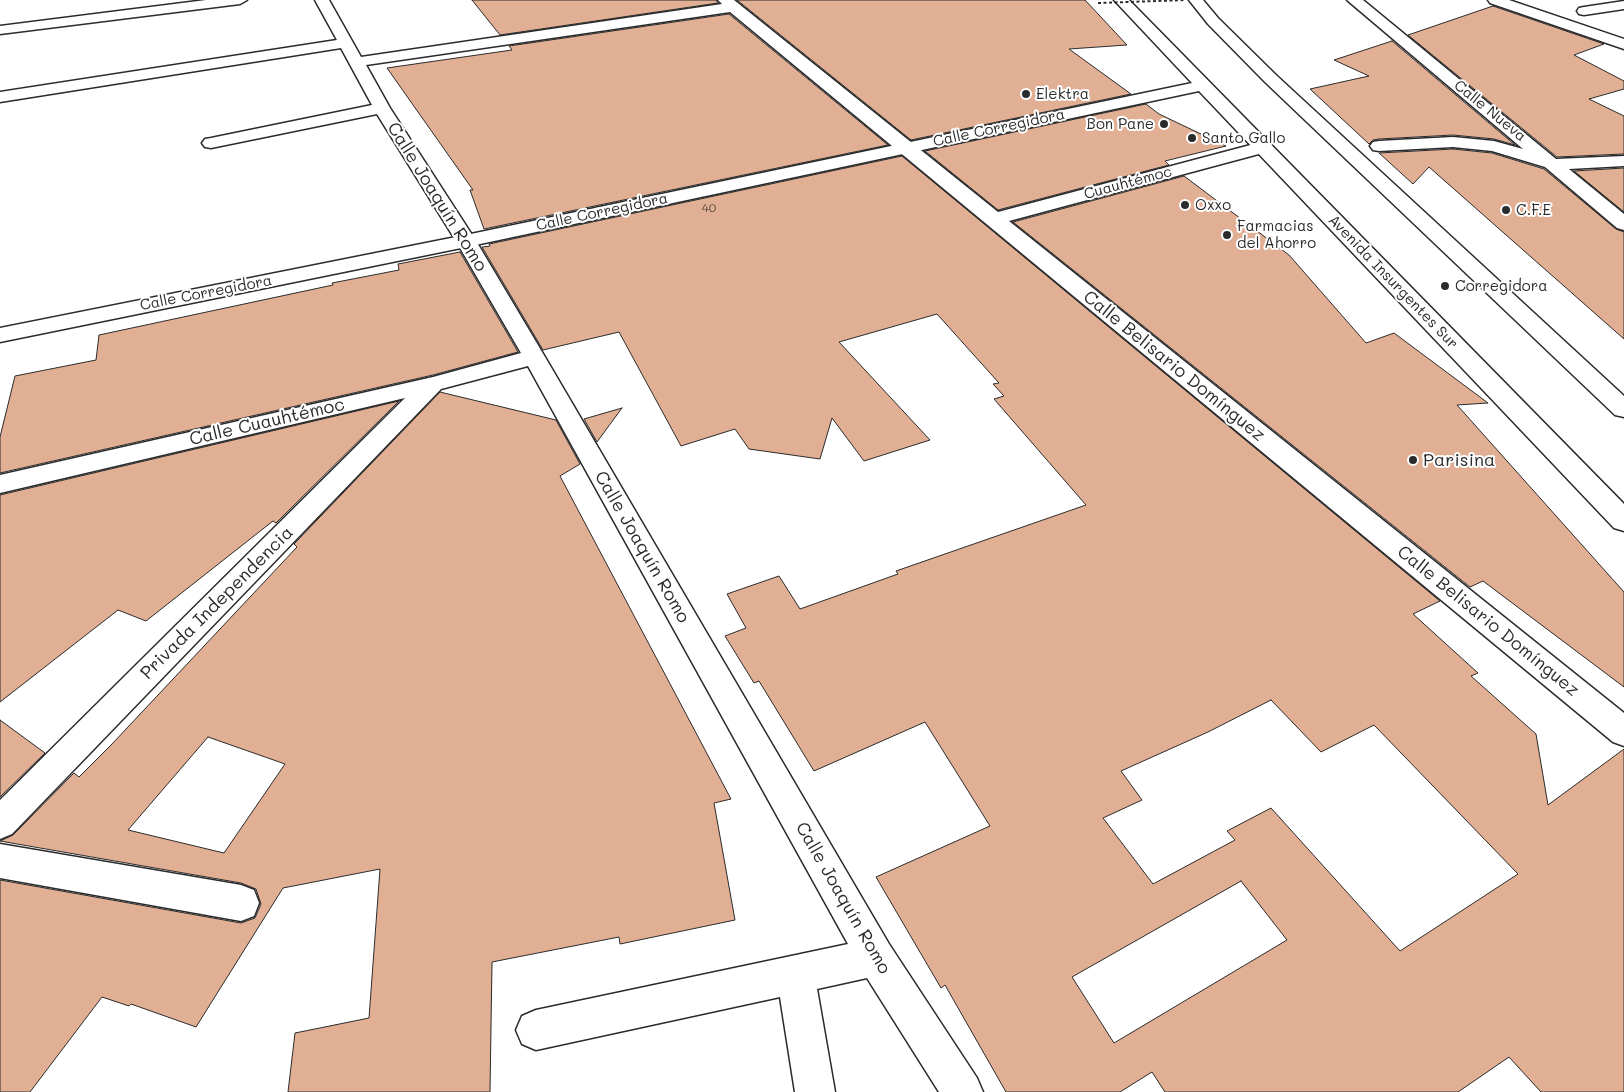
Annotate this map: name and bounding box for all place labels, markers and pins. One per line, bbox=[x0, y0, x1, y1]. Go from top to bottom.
place label: Elektra bbox=[1036, 85, 1089, 103]
marker: Elektra bbox=[1020, 88, 1032, 100]
place label: Bon Pane bbox=[1087, 115, 1154, 133]
marker: Bon Pane bbox=[1158, 118, 1170, 130]
place label: Santo Gallo bbox=[1202, 129, 1285, 147]
marker: Santo Gallo bbox=[1186, 132, 1198, 144]
place label: Oxxo bbox=[1195, 196, 1231, 214]
marker: Oxxo bbox=[1179, 199, 1191, 211]
place label: C.F.E bbox=[1516, 201, 1551, 219]
marker: C.F.E bbox=[1500, 204, 1512, 216]
place label: Farmacias del Ahorro bbox=[1237, 217, 1316, 252]
marker: Farmacias del Ahorro bbox=[1221, 229, 1233, 241]
place label: Corregidora bbox=[1455, 277, 1548, 295]
marker: Corregidora bbox=[1439, 280, 1451, 292]
place label: Parisina bbox=[1423, 449, 1495, 471]
marker: Parisina bbox=[1407, 454, 1419, 466]

